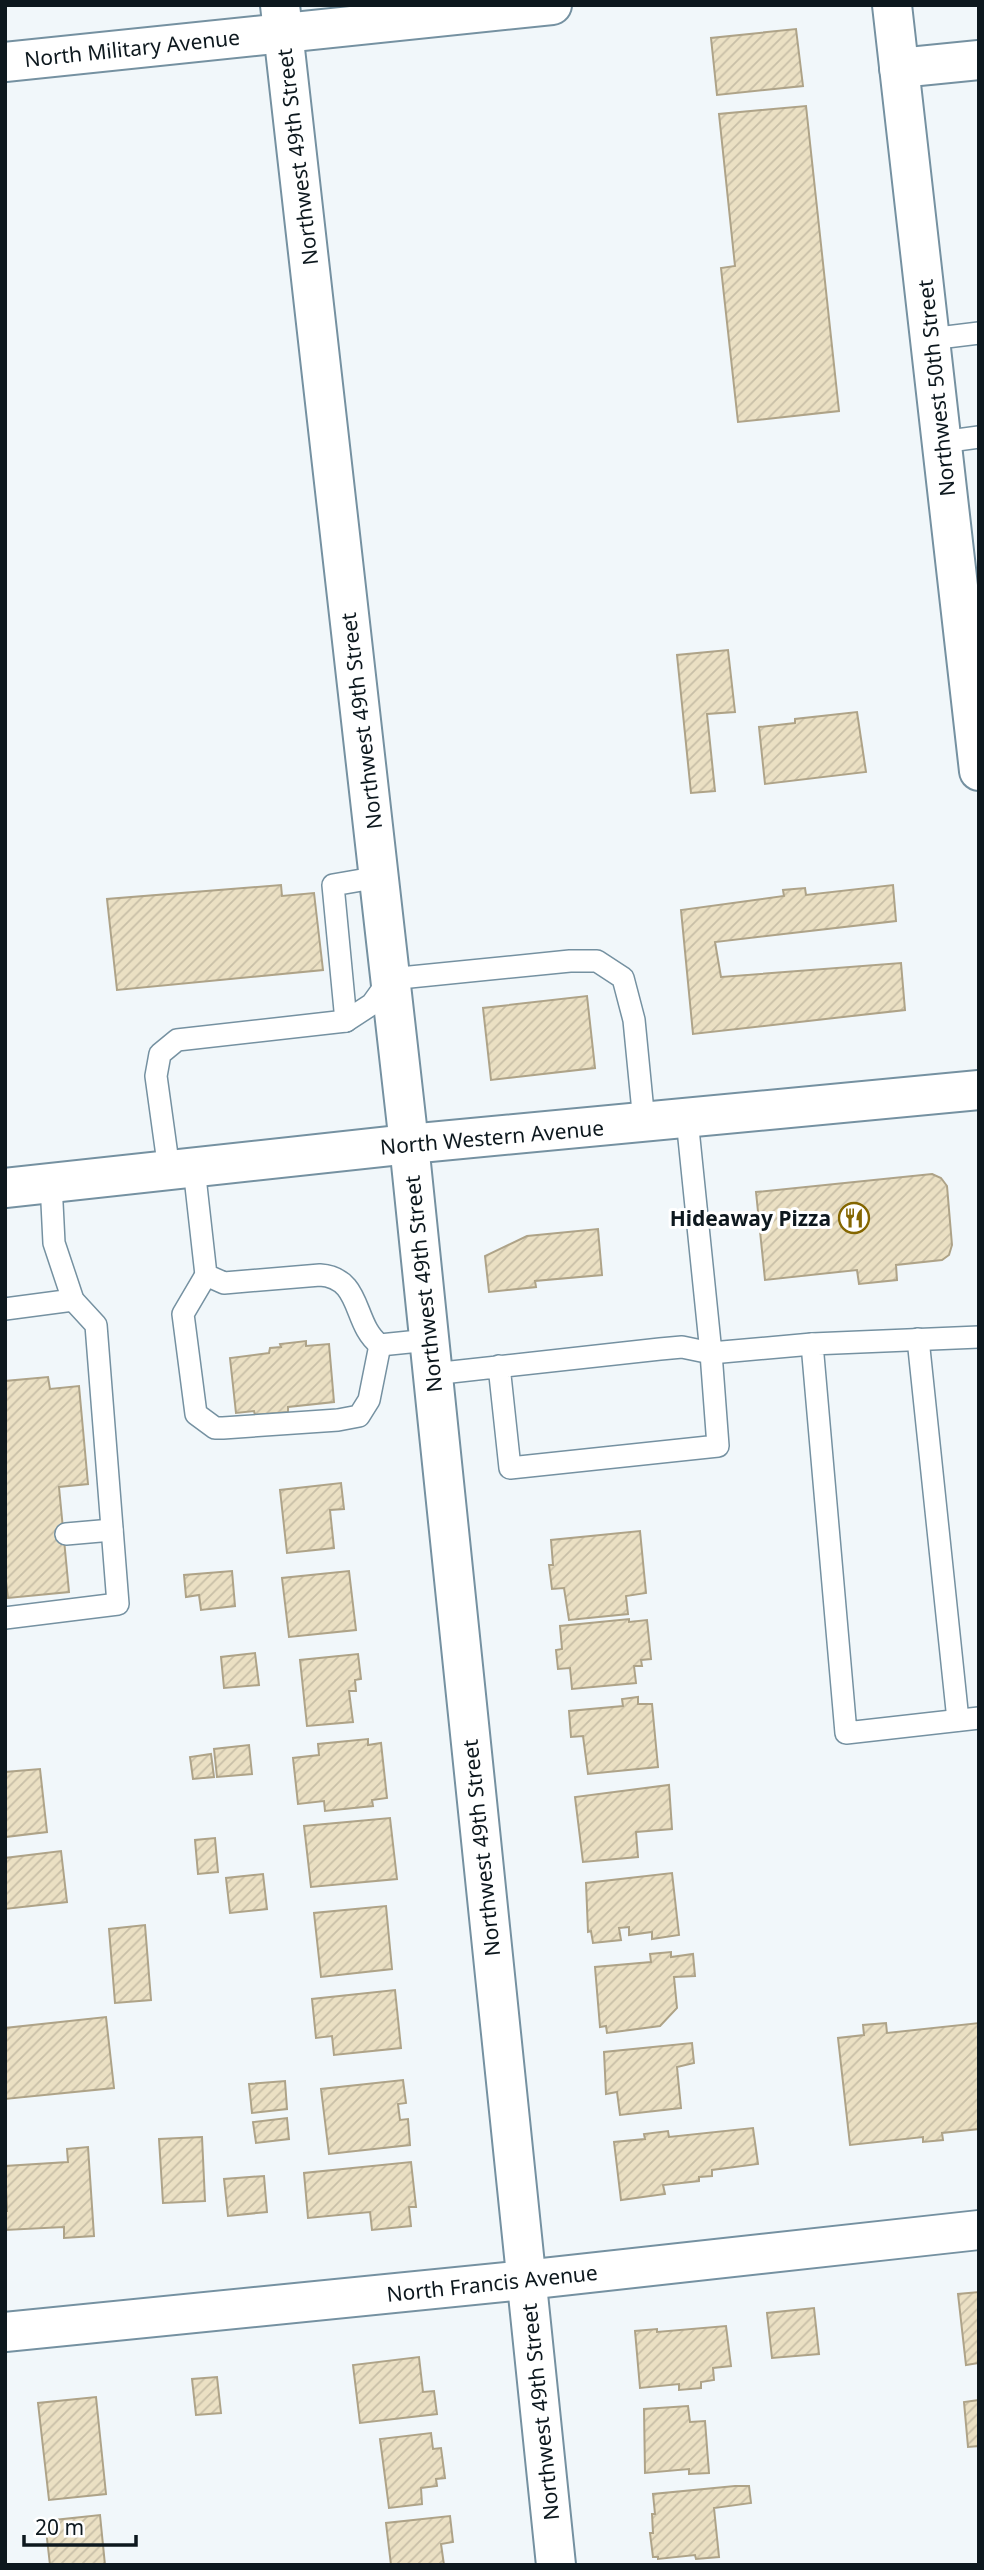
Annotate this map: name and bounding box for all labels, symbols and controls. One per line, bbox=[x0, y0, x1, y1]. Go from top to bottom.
street label: North Military Avenue bbox=[23, 23, 241, 73]
street label: Northwest 49th Street bbox=[270, 47, 324, 267]
street label: Northwest 50th Street bbox=[911, 278, 961, 498]
street label: Northwest 49th Street bbox=[334, 611, 388, 831]
street label: North Western Avenue bbox=[379, 1113, 605, 1161]
street label: Northwest 49th Street bbox=[398, 1174, 448, 1394]
restaurant icon: Hideaway Pizza bbox=[837, 1201, 871, 1235]
place label: Hideaway Pizza bbox=[670, 1204, 831, 1232]
street label: Northwest 49th Street bbox=[456, 1738, 506, 1958]
street label: North Francis Avenue bbox=[385, 2258, 599, 2308]
street label: Northwest 49th Street bbox=[515, 2302, 565, 2522]
scale bar bbox=[24, 2504, 136, 2548]
text: 20 m bbox=[35, 2513, 84, 2541]

